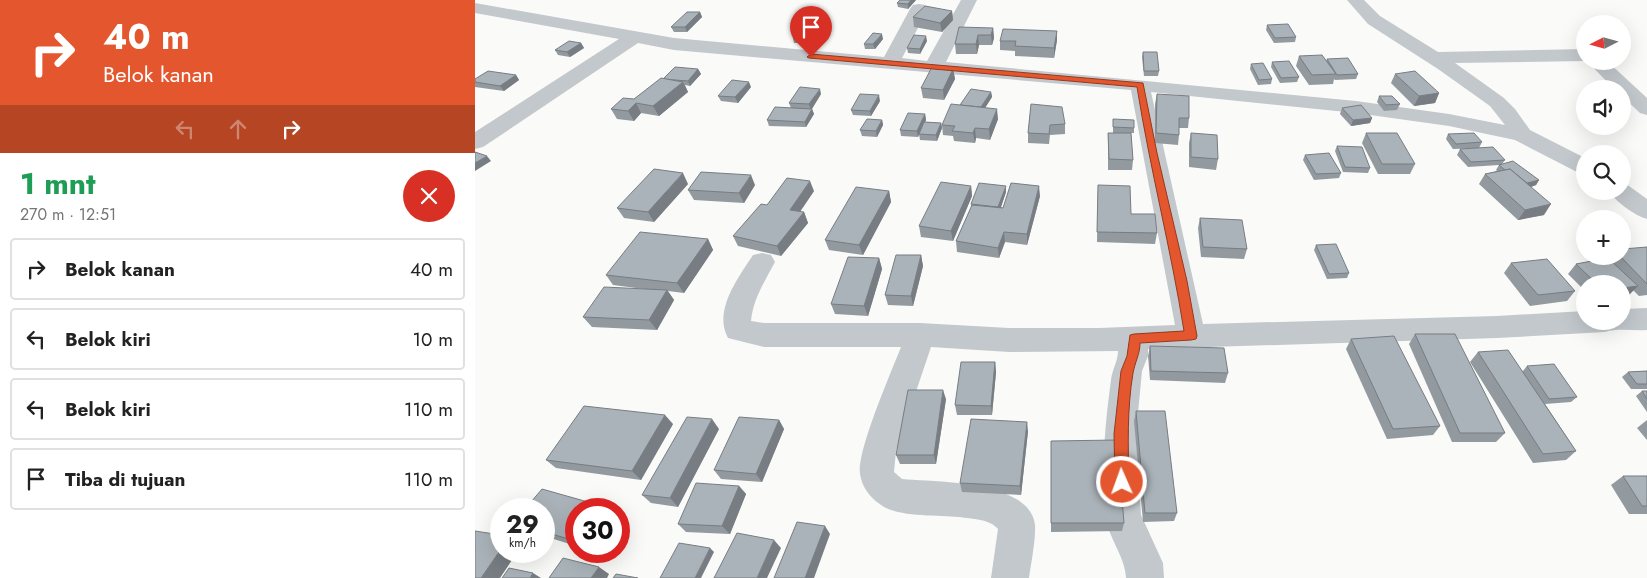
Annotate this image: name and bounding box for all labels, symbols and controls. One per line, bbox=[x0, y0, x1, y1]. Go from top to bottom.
pin bbox=[790, 6, 832, 57]
text: 40 m bbox=[103, 12, 190, 62]
icon: arrive bbox=[797, 13, 825, 41]
north arrow bbox=[1576, 15, 1631, 70]
map controls bbox=[1576, 15, 1631, 330]
icon: right bbox=[20, 20, 85, 85]
text: Belok kanan bbox=[103, 58, 214, 90]
button: sound bbox=[1576, 80, 1631, 135]
icon: left bbox=[171, 115, 199, 143]
icon: ahead bbox=[224, 115, 252, 143]
icon: right bbox=[277, 115, 305, 143]
button: search bbox=[1576, 145, 1631, 200]
text: 1 mnt bbox=[20, 162, 96, 205]
button: close bbox=[403, 170, 455, 222]
text: 270 m · 12:51 bbox=[20, 203, 116, 226]
button: + bbox=[1576, 210, 1631, 265]
icon: right bbox=[22, 255, 50, 283]
text: Belok kanan bbox=[65, 256, 175, 283]
text: 40 m bbox=[410, 256, 453, 283]
button: − bbox=[1576, 275, 1631, 330]
icon: left bbox=[22, 325, 50, 353]
text: Belok kiri bbox=[65, 326, 151, 353]
text: 10 m bbox=[413, 326, 453, 353]
icon: left bbox=[22, 395, 50, 423]
text: Belok kiri bbox=[65, 396, 151, 423]
text: 110 m bbox=[404, 396, 453, 423]
position arrow bbox=[1095, 455, 1147, 507]
icon: arrive bbox=[22, 465, 50, 493]
text: Tiba di tujuan bbox=[65, 466, 185, 493]
text: 110 m bbox=[404, 466, 453, 493]
speed limit sign: 30 bbox=[565, 498, 630, 563]
text: 29 bbox=[506, 506, 539, 542]
text: km/h bbox=[509, 534, 536, 552]

